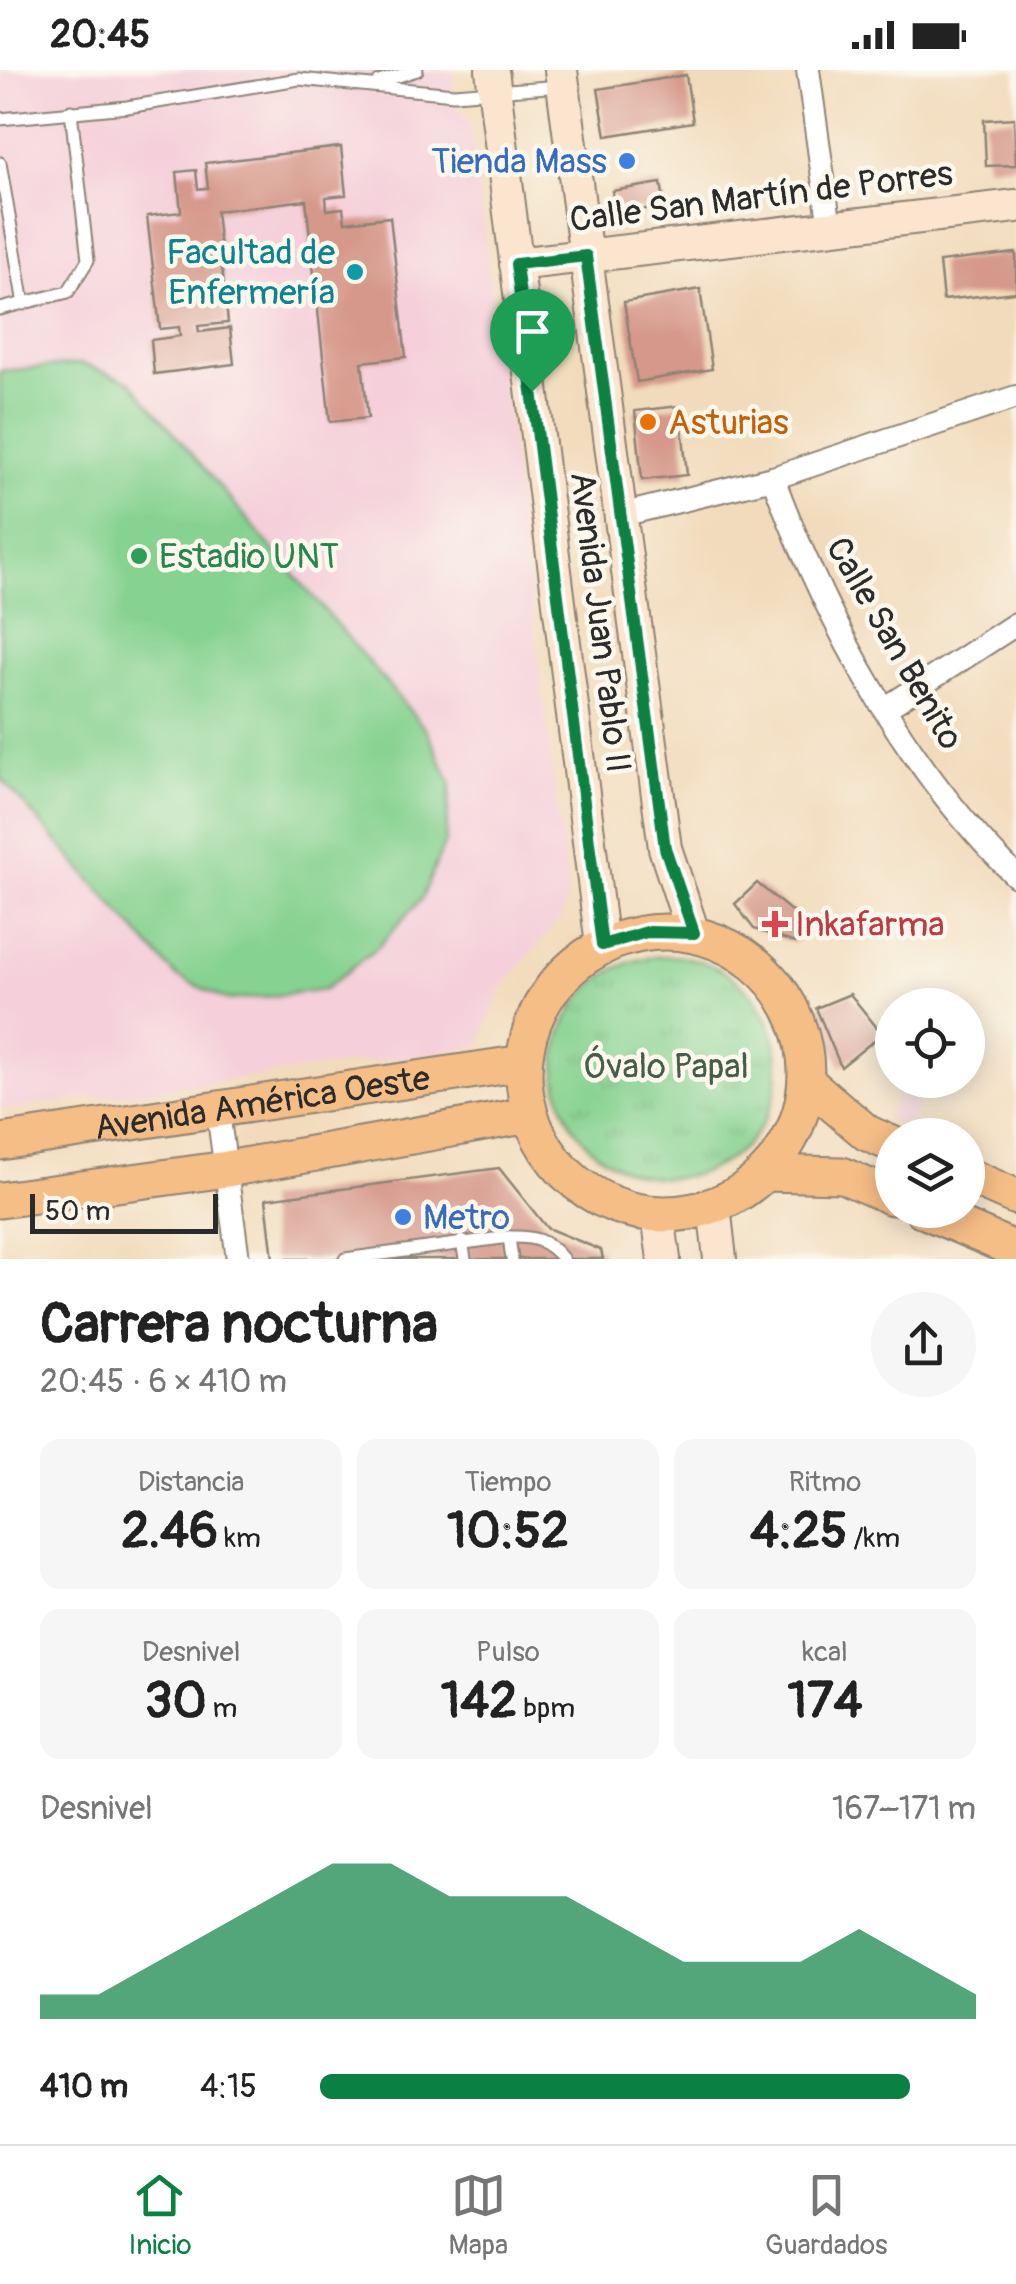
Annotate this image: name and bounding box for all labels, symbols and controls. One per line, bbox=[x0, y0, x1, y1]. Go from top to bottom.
text: 20:45 bbox=[50, 11, 150, 59]
place label: Tienda Mass bbox=[431, 140, 607, 184]
marker: Tienda Mass bbox=[616, 150, 638, 172]
street label: Calle San Martín de Porres bbox=[567, 152, 955, 242]
place label: Facultad de Enfermería bbox=[166, 231, 335, 315]
marker: Facultad de Enfermería bbox=[344, 261, 366, 283]
pin bbox=[490, 289, 575, 392]
icon: arrive bbox=[505, 304, 560, 359]
place label: Asturias bbox=[668, 401, 789, 445]
marker: Asturias bbox=[637, 411, 659, 433]
street label: Avenida Juan Pablo II bbox=[560, 469, 640, 775]
street label: Calle San Benito bbox=[816, 530, 973, 757]
place label: Estadio UNT bbox=[159, 535, 339, 579]
marker: Estadio UNT bbox=[128, 545, 150, 567]
place label: Inkafarma bbox=[795, 903, 945, 947]
marker: Inkafarma bbox=[764, 913, 786, 935]
map controls bbox=[875, 988, 985, 1228]
button: locate bbox=[875, 988, 985, 1098]
park label: Óvalo Papal bbox=[583, 1045, 749, 1089]
street label: Avenida América Oeste bbox=[91, 1056, 433, 1150]
button: layers bbox=[875, 1118, 985, 1228]
scale bar bbox=[30, 1189, 218, 1234]
text: 50 m bbox=[45, 1194, 110, 1229]
place label: Metro bbox=[423, 1196, 510, 1240]
marker: Metro bbox=[392, 1206, 414, 1228]
text: Carrera nocturna bbox=[40, 1290, 438, 1359]
button: share bbox=[871, 1292, 976, 1397]
text: 20:45 · 6 × 410 m bbox=[40, 1362, 287, 1402]
text: Distancia bbox=[138, 1465, 244, 1500]
text: Tiempo bbox=[464, 1465, 552, 1500]
text: Ritmo bbox=[789, 1465, 861, 1500]
text: 2.46 bbox=[121, 1500, 218, 1563]
text: 10:52 bbox=[447, 1500, 569, 1563]
text: 4:25 bbox=[750, 1500, 847, 1563]
text: km bbox=[218, 1521, 261, 1556]
text: /km bbox=[847, 1521, 900, 1556]
text: Desnivel bbox=[142, 1635, 240, 1670]
text: Pulso bbox=[476, 1635, 540, 1670]
text: kcal bbox=[802, 1635, 848, 1670]
text: 30 bbox=[144, 1670, 207, 1733]
text: 142 bbox=[441, 1670, 517, 1733]
text: 174 bbox=[788, 1670, 863, 1733]
text: m bbox=[207, 1691, 238, 1726]
text: bpm bbox=[517, 1691, 575, 1726]
text: Desnivel bbox=[40, 1789, 153, 1829]
text: 167–171 m bbox=[832, 1789, 976, 1829]
text: 410 m bbox=[40, 2067, 128, 2107]
text: 4:15 bbox=[200, 2067, 257, 2107]
tab: Inicio bbox=[129, 2168, 191, 2263]
tab: Mapa bbox=[448, 2168, 508, 2263]
tab: Guardados bbox=[765, 2168, 887, 2263]

